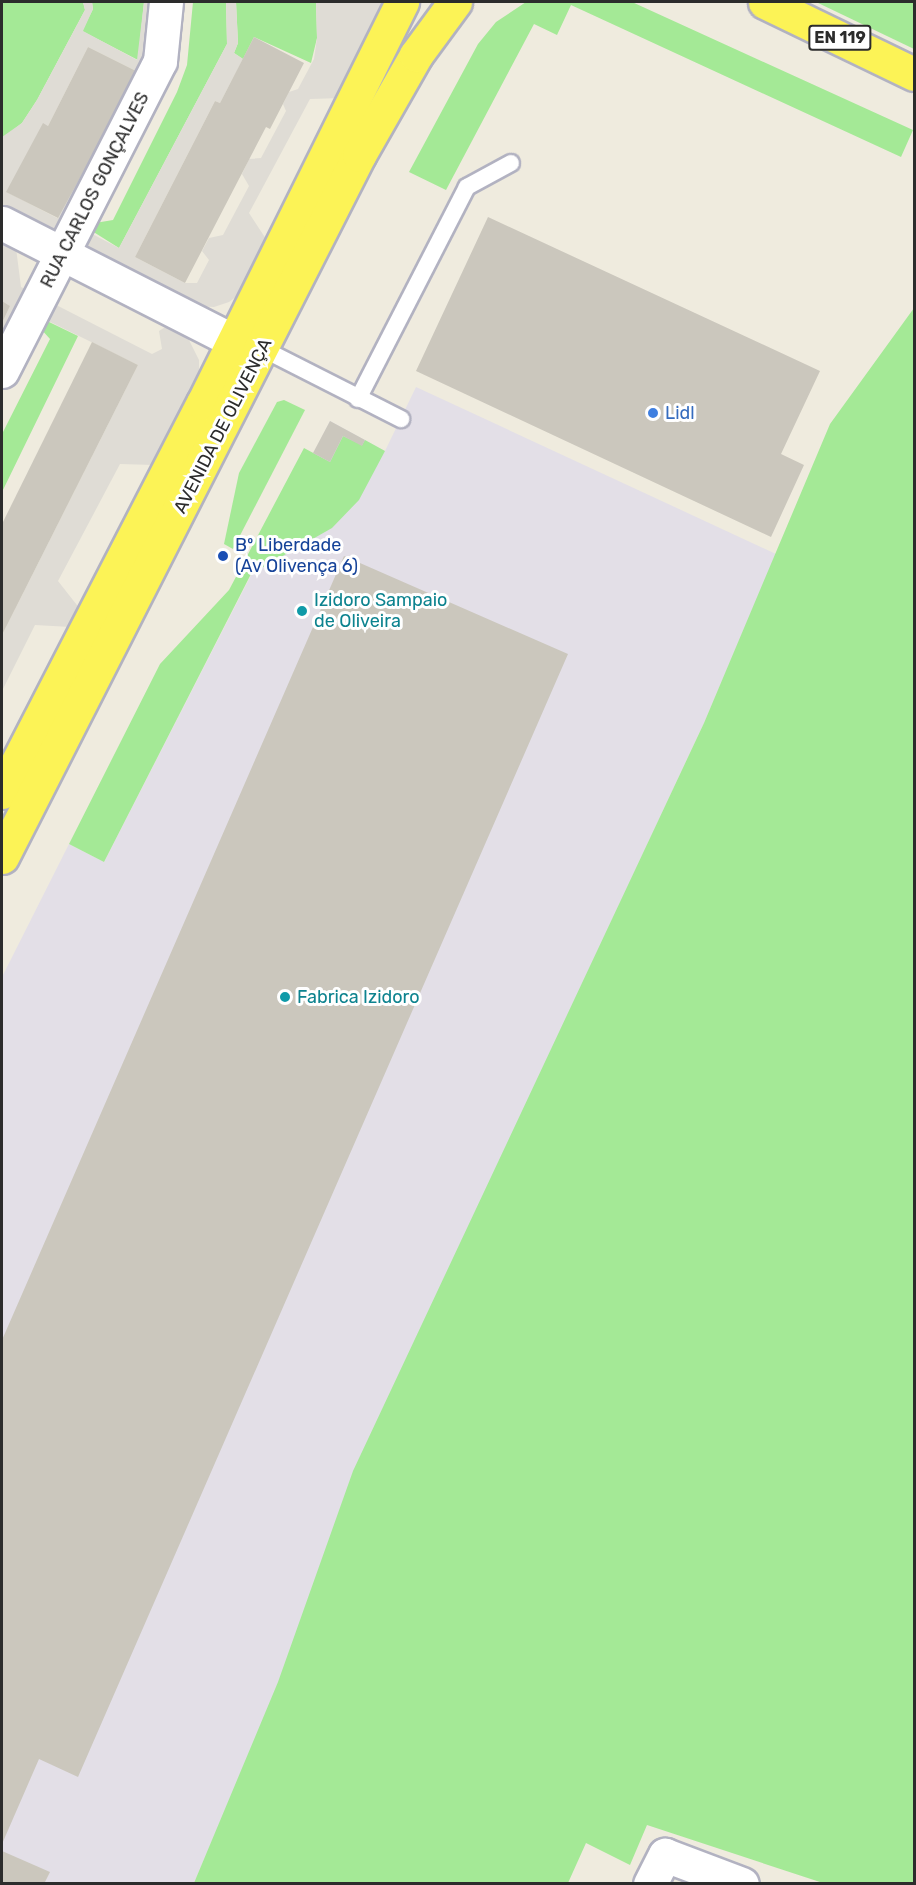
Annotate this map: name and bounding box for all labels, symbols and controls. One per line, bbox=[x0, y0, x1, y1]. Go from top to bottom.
road number: EN 119 bbox=[807, 25, 873, 51]
street label: RUA CARLOS GONÇALVES bbox=[36, 88, 154, 292]
street label: AVENIDA DE OLIVENÇA bbox=[169, 335, 277, 517]
place label: Lidl bbox=[665, 402, 695, 424]
marker: Lidl bbox=[646, 406, 660, 420]
place label: Bº Liberdade (Av Olivença 6) bbox=[235, 535, 359, 578]
marker: Bº Liberdade (Av Olivença 6) bbox=[216, 549, 230, 563]
place label: Izidoro Sampaio de Oliveira bbox=[314, 590, 447, 632]
marker: Izidoro Sampaio de Oliveira bbox=[295, 604, 309, 618]
place label: Fabrica Izidoro bbox=[297, 986, 420, 1008]
marker: Fabrica Izidoro bbox=[278, 990, 292, 1004]

